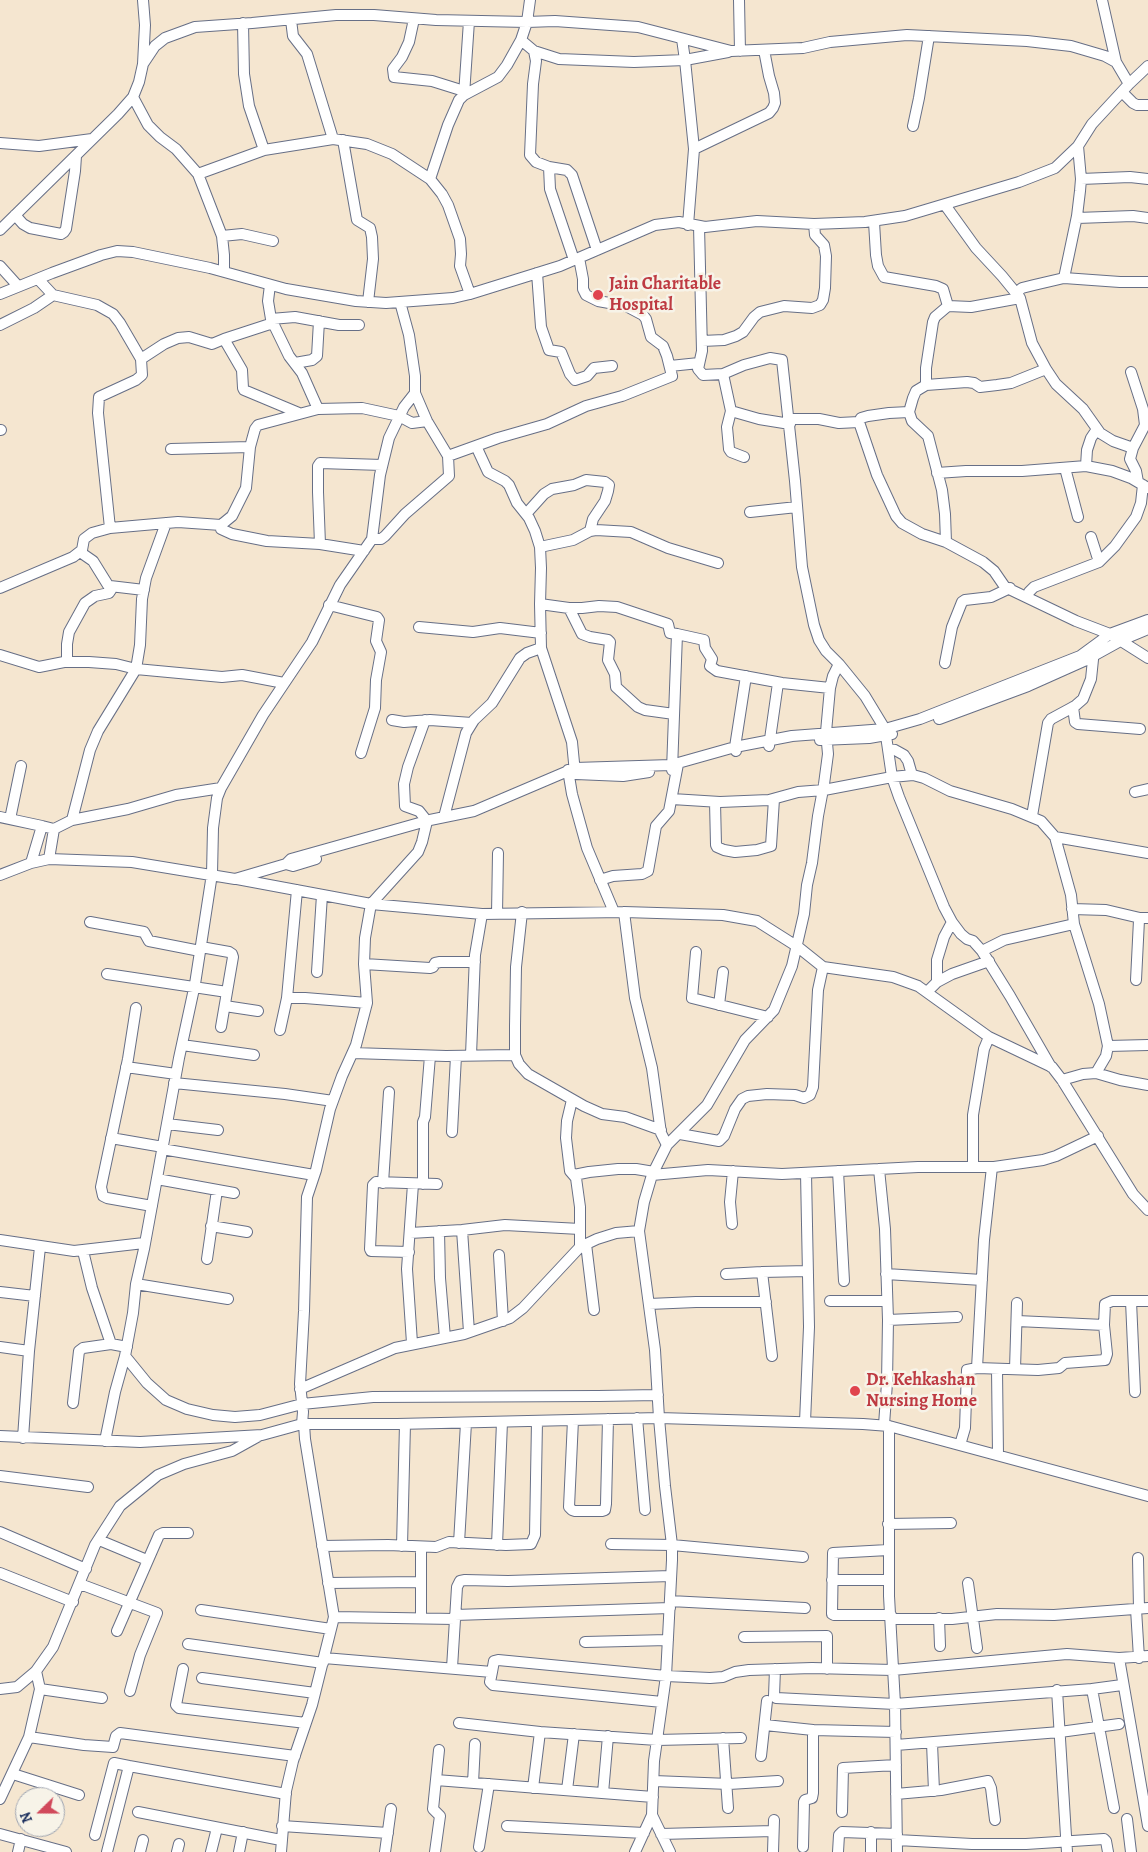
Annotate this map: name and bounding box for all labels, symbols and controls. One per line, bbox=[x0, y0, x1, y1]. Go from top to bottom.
place label: Jain Charitable Hospital bbox=[609, 274, 721, 316]
marker: Jain Charitable Hospital bbox=[591, 288, 605, 302]
place label: Dr. Kehkashan Nursing Home bbox=[866, 1370, 977, 1412]
marker: Dr. Kehkashan Nursing Home bbox=[848, 1384, 862, 1398]
north arrow bbox=[15, 1787, 65, 1837]
text: N bbox=[16, 1809, 37, 1826]

